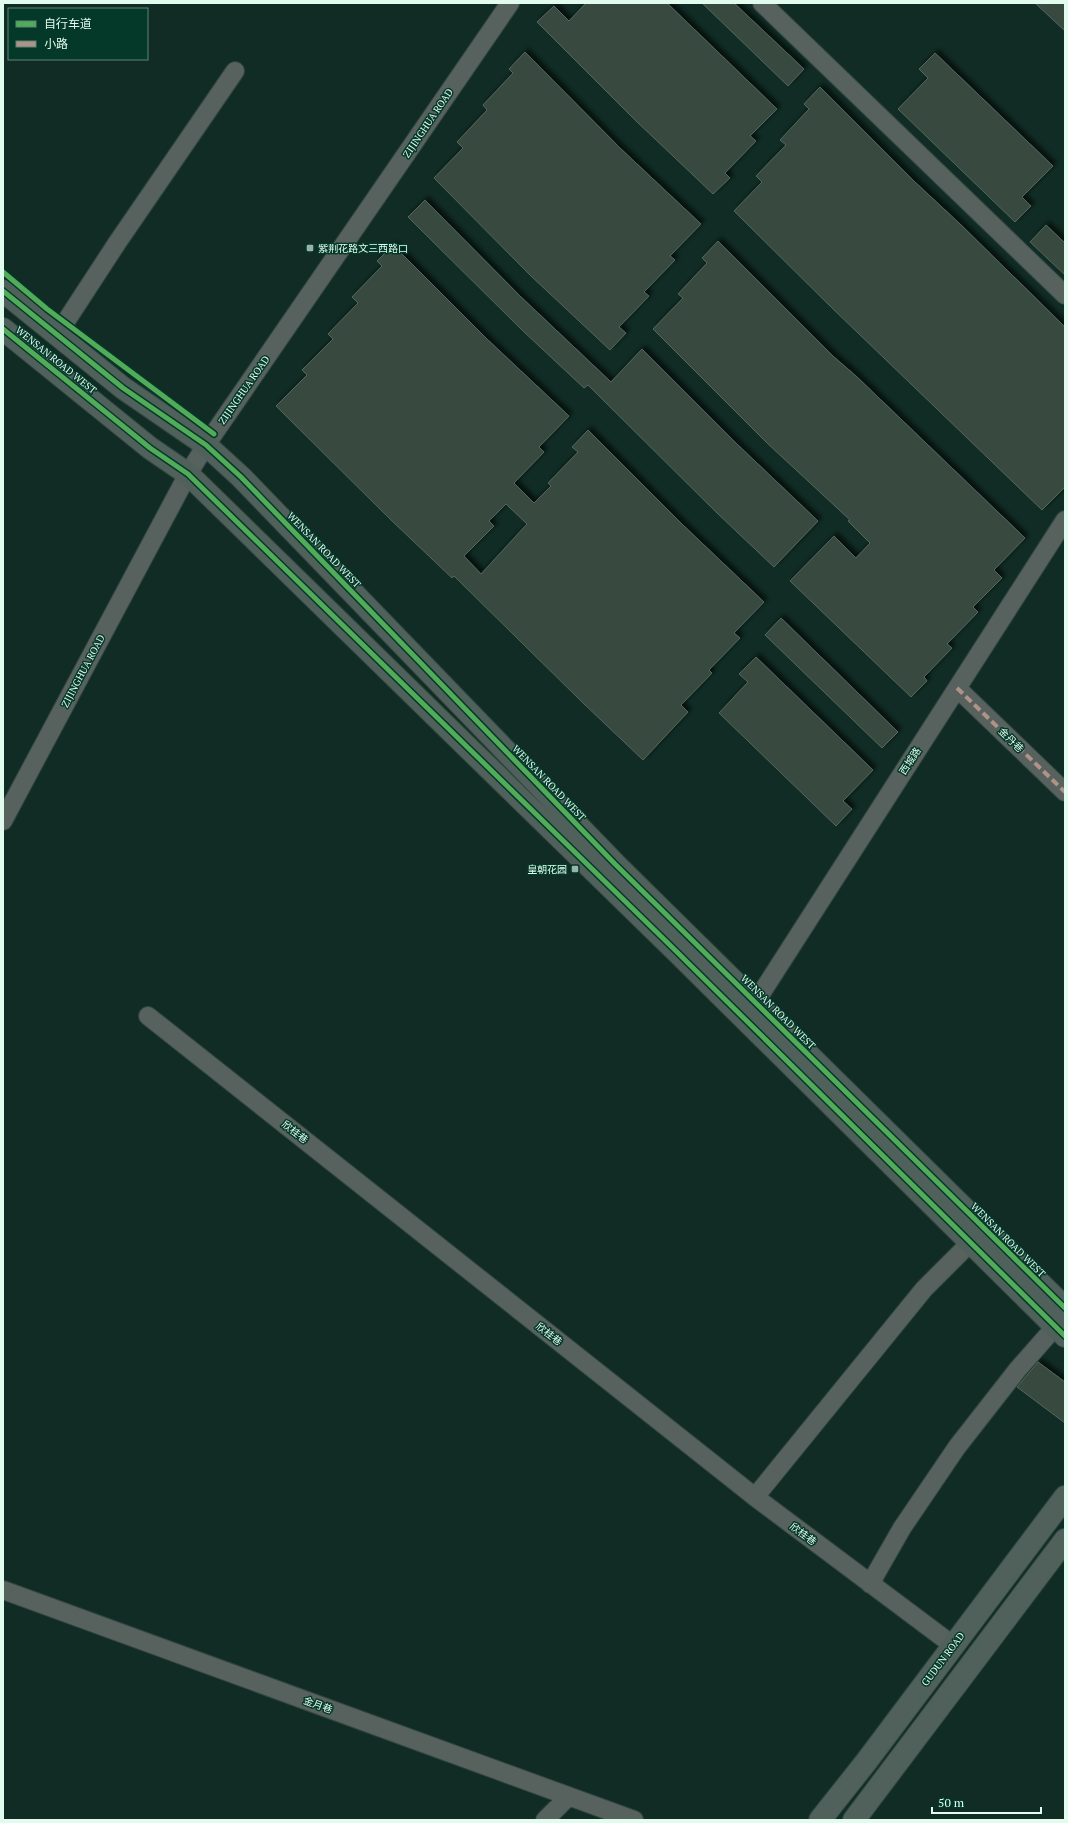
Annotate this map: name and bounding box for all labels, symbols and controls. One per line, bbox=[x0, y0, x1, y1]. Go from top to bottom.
legend bbox=[8, 8, 148, 60]
text: 自行车道 bbox=[44, 16, 92, 31]
text: 小路 bbox=[44, 36, 68, 51]
street label: ZIJINGHUA ROAD bbox=[400, 86, 456, 160]
place label: 紫荆花路文三西路口 bbox=[318, 242, 408, 255]
marker: 紫荆花路文三西路口 bbox=[305, 243, 315, 253]
street label: WENSAN ROAD WEST bbox=[13, 323, 99, 397]
street label: ZIJINGHUA ROAD bbox=[216, 353, 272, 427]
street label: WENSAN ROAD WEST bbox=[284, 509, 364, 591]
street label: ZIJINGHUA ROAD bbox=[58, 632, 108, 710]
street label: 金丹巷 bbox=[996, 725, 1026, 755]
street label: WENSAN ROAD WEST bbox=[509, 742, 589, 824]
street label: 西城路 bbox=[896, 745, 924, 777]
place label: 皇朝花园 bbox=[527, 863, 567, 876]
marker: 皇朝花园 bbox=[570, 864, 580, 874]
street label: WENSAN ROAD WEST bbox=[738, 972, 818, 1052]
street label: 欣桂巷 bbox=[279, 1118, 311, 1146]
street label: WENSAN ROAD WEST bbox=[968, 1200, 1048, 1280]
street label: 欣桂巷 bbox=[533, 1320, 565, 1348]
street label: 欣桂巷 bbox=[787, 1520, 819, 1548]
street label: GUDUN ROAD bbox=[919, 1630, 967, 1688]
street label: 金月巷 bbox=[302, 1694, 334, 1716]
scale bar bbox=[932, 1789, 1041, 1815]
text: 50 m bbox=[938, 1795, 965, 1810]

